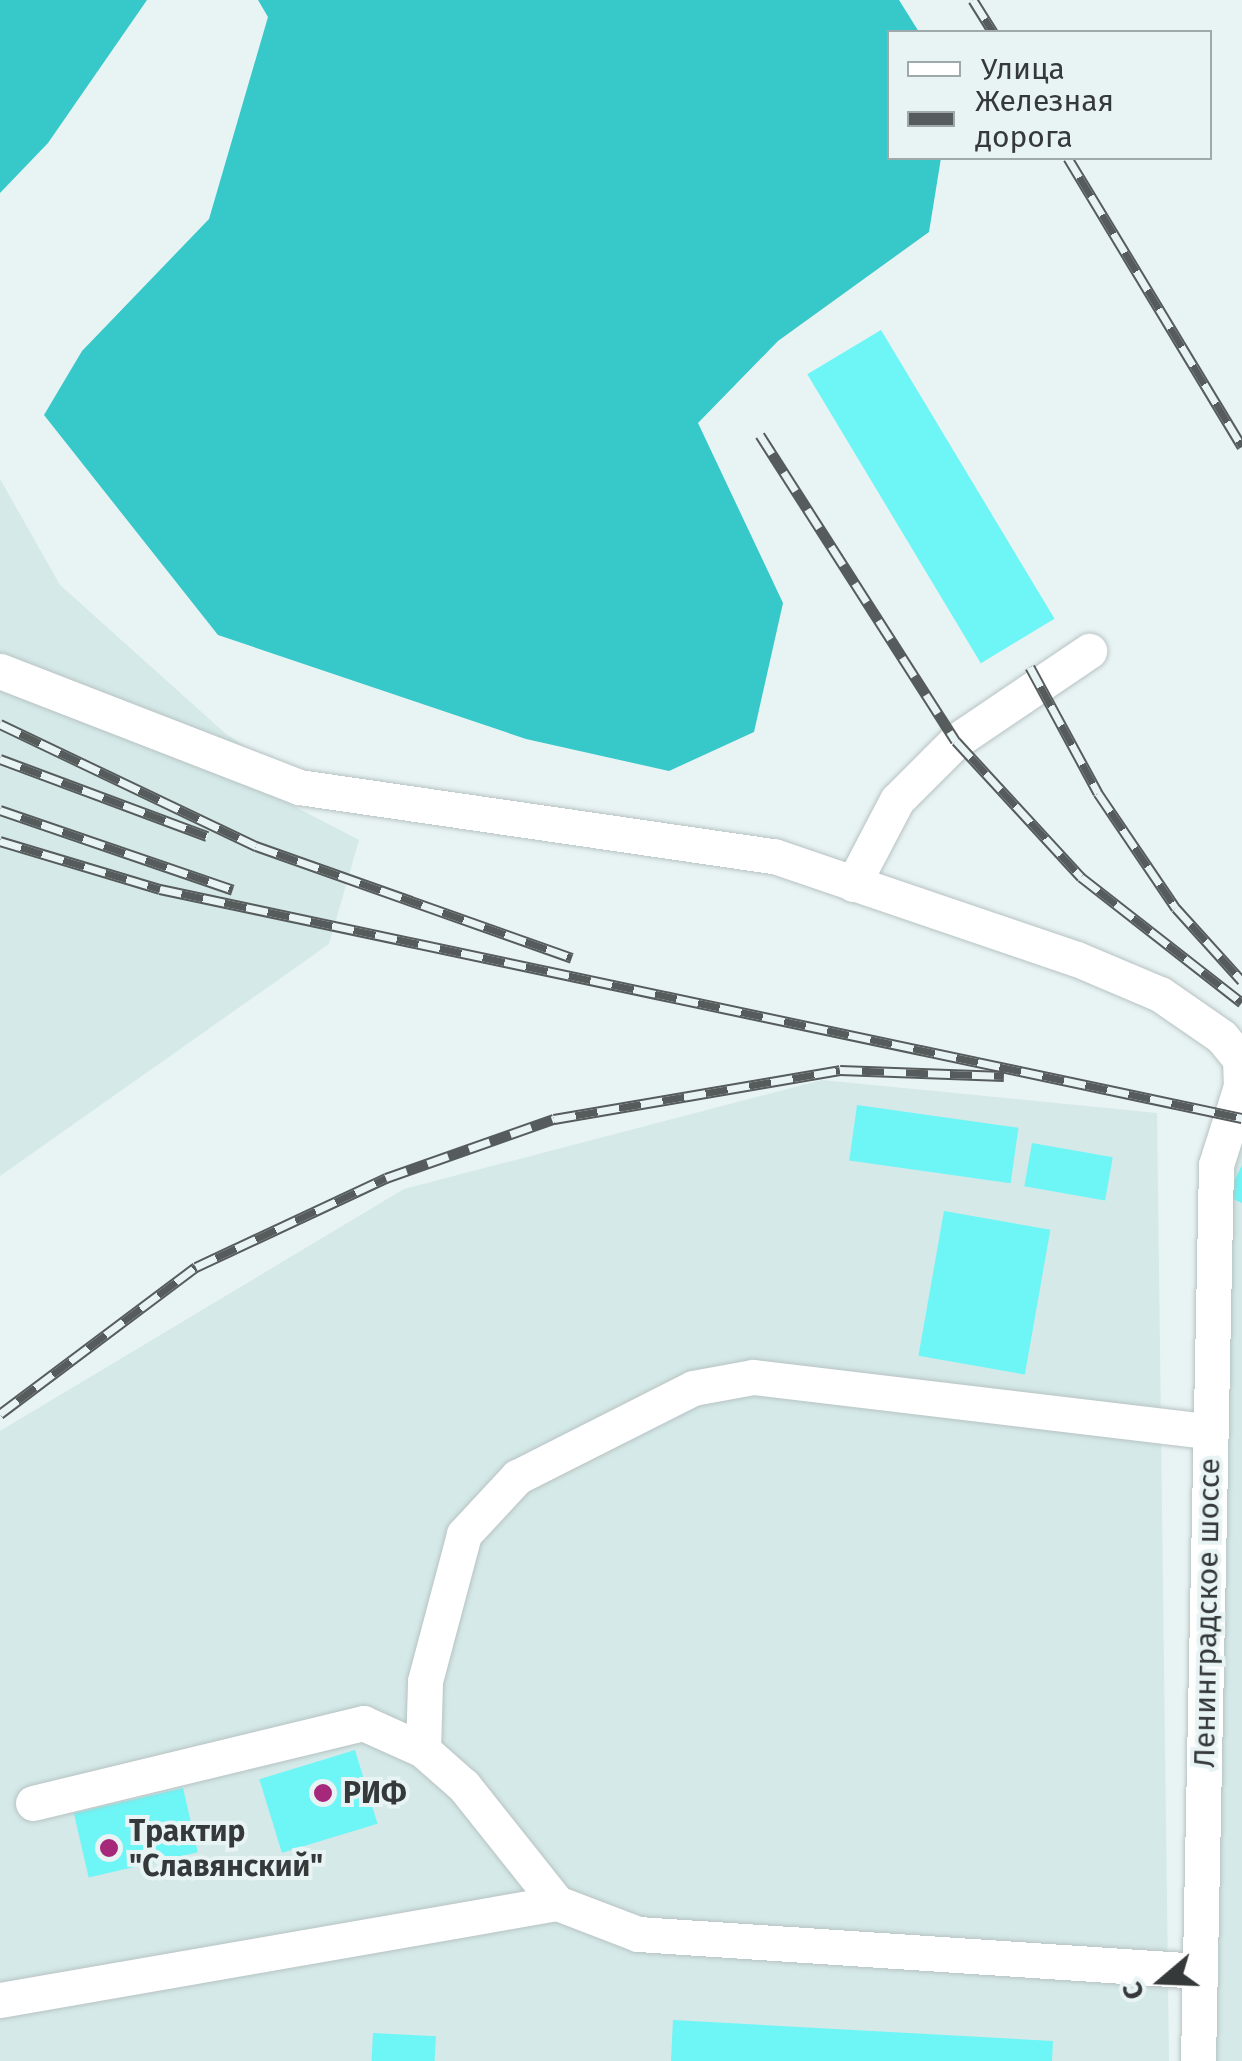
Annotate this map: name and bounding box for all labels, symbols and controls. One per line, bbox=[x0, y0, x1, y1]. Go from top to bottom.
legend bbox=[887, 30, 1212, 160]
text: Улица bbox=[981, 51, 1065, 87]
text: Железная дорога bbox=[975, 83, 1114, 155]
street label: Ленинградское шоссе bbox=[1186, 1458, 1228, 1768]
place label: РИФ bbox=[343, 1775, 406, 1811]
marker: РИФ bbox=[312, 1782, 334, 1804]
place label: Трактир "Славянский" bbox=[129, 1813, 323, 1884]
marker: Трактир "Славянский" bbox=[98, 1837, 120, 1859]
north arrow bbox=[1112, 1931, 1212, 2031]
text: С bbox=[1115, 1978, 1151, 2004]

